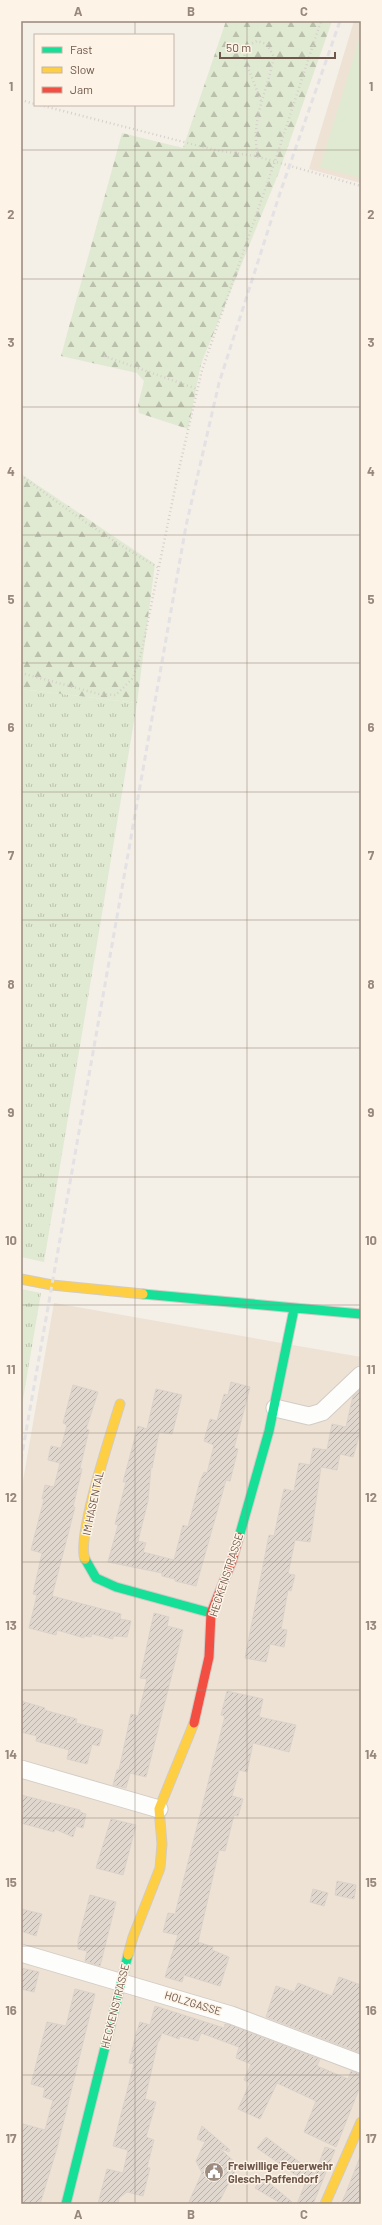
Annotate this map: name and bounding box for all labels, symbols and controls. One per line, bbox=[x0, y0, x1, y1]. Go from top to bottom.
text: A bbox=[74, 3, 83, 19]
text: B bbox=[187, 3, 195, 19]
text: C bbox=[300, 3, 308, 19]
legend bbox=[34, 34, 174, 106]
scale bar bbox=[220, 34, 335, 60]
text: 50 m bbox=[226, 40, 251, 54]
text: Fast bbox=[70, 42, 93, 56]
text: Slow bbox=[70, 62, 95, 76]
text: 1 bbox=[9, 78, 13, 94]
text: 1 bbox=[369, 78, 373, 94]
text: Jam bbox=[70, 82, 93, 96]
text: 2 bbox=[7, 206, 15, 222]
text: 2 bbox=[367, 206, 375, 222]
text: 3 bbox=[7, 334, 15, 350]
text: 3 bbox=[367, 334, 375, 350]
text: 4 bbox=[7, 463, 15, 479]
text: 4 bbox=[367, 463, 375, 479]
text: 5 bbox=[7, 591, 15, 607]
text: 5 bbox=[367, 591, 375, 607]
text: 6 bbox=[8, 719, 15, 735]
text: 6 bbox=[368, 719, 375, 735]
text: 7 bbox=[8, 847, 15, 863]
text: 7 bbox=[368, 847, 375, 863]
text: 8 bbox=[7, 976, 15, 992]
text: 8 bbox=[367, 976, 375, 992]
text: 9 bbox=[8, 1104, 15, 1120]
text: 9 bbox=[368, 1104, 375, 1120]
text: 10 bbox=[5, 1232, 17, 1248]
text: 10 bbox=[365, 1232, 377, 1248]
text: 11 bbox=[6, 1361, 16, 1377]
text: 11 bbox=[366, 1361, 376, 1377]
street label: IM HASENTAL bbox=[79, 1469, 106, 1536]
text: 12 bbox=[5, 1489, 17, 1505]
text: 12 bbox=[365, 1489, 377, 1505]
street label: HECKENSTRASSE bbox=[206, 1531, 245, 1618]
text: 13 bbox=[5, 1617, 17, 1633]
text: 13 bbox=[365, 1617, 377, 1633]
text: 14 bbox=[5, 1746, 17, 1762]
text: 14 bbox=[365, 1746, 377, 1762]
text: 15 bbox=[5, 1874, 17, 1890]
text: 15 bbox=[365, 1874, 377, 1890]
street label: HECKENSTRASSE bbox=[98, 1962, 131, 2050]
street label: HOLZGASSE bbox=[163, 1988, 224, 2017]
text: 16 bbox=[5, 2002, 17, 2018]
text: 16 bbox=[365, 2002, 377, 2018]
text: 17 bbox=[5, 2130, 17, 2146]
text: 17 bbox=[365, 2130, 377, 2146]
place label: Freiwillige Feuerwehr Glesch-Paffendorf bbox=[228, 2159, 334, 2185]
public building icon: Freiwillige Feuerwehr Glesch-Paffendorf bbox=[203, 2161, 225, 2183]
text: A bbox=[74, 2206, 83, 2222]
text: B bbox=[187, 2206, 195, 2222]
text: C bbox=[300, 2206, 308, 2222]

